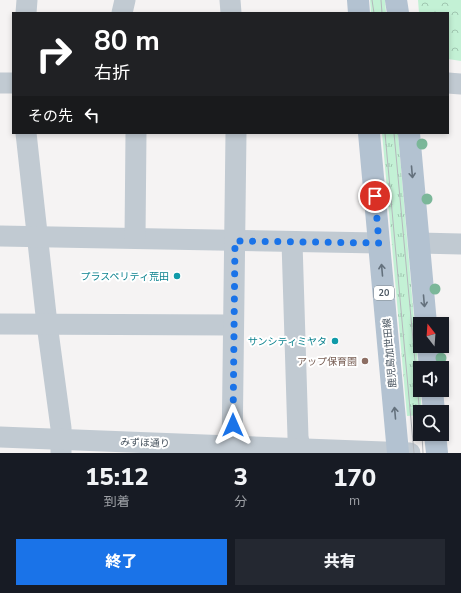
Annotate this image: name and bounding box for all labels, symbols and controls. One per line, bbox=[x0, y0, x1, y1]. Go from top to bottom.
text: 80 m bbox=[94, 22, 160, 60]
icon: right bbox=[28, 28, 80, 80]
text: 右折 bbox=[94, 61, 130, 85]
icon: left bbox=[81, 104, 103, 126]
text: その先 bbox=[28, 106, 73, 126]
one-way arrow bbox=[409, 165, 416, 178]
pin bbox=[358, 179, 392, 213]
icon: arrive bbox=[364, 185, 386, 207]
one-way arrow bbox=[378, 264, 385, 277]
place label: プラスペリティ荒田 bbox=[81, 270, 169, 284]
marker: プラスペリティ荒田 bbox=[172, 271, 182, 281]
road number: 20 bbox=[374, 286, 394, 300]
one-way arrow bbox=[421, 294, 428, 307]
street label: 鹿児島加世田線 bbox=[380, 317, 400, 388]
north arrow bbox=[413, 317, 449, 353]
map controls bbox=[413, 317, 449, 441]
place label: サンシティミヤタ bbox=[248, 335, 327, 349]
marker: サンシティミヤタ bbox=[330, 336, 340, 346]
place label: アップ保育園 bbox=[297, 355, 357, 369]
marker: アップ保育園 bbox=[360, 356, 370, 366]
button: sound bbox=[413, 361, 449, 397]
position arrow bbox=[212, 404, 254, 446]
button: search bbox=[413, 405, 449, 441]
one-way arrow bbox=[391, 407, 398, 420]
street label: みずほ通り bbox=[120, 435, 170, 451]
text: 15:12 bbox=[85, 461, 149, 493]
text: 3 bbox=[234, 461, 248, 493]
text: 170 bbox=[333, 462, 376, 494]
text: m bbox=[349, 492, 360, 510]
text: 到着 bbox=[104, 493, 130, 511]
text: 分 bbox=[234, 493, 247, 511]
button: 終了 bbox=[16, 539, 227, 585]
button: 共有 bbox=[235, 539, 445, 585]

